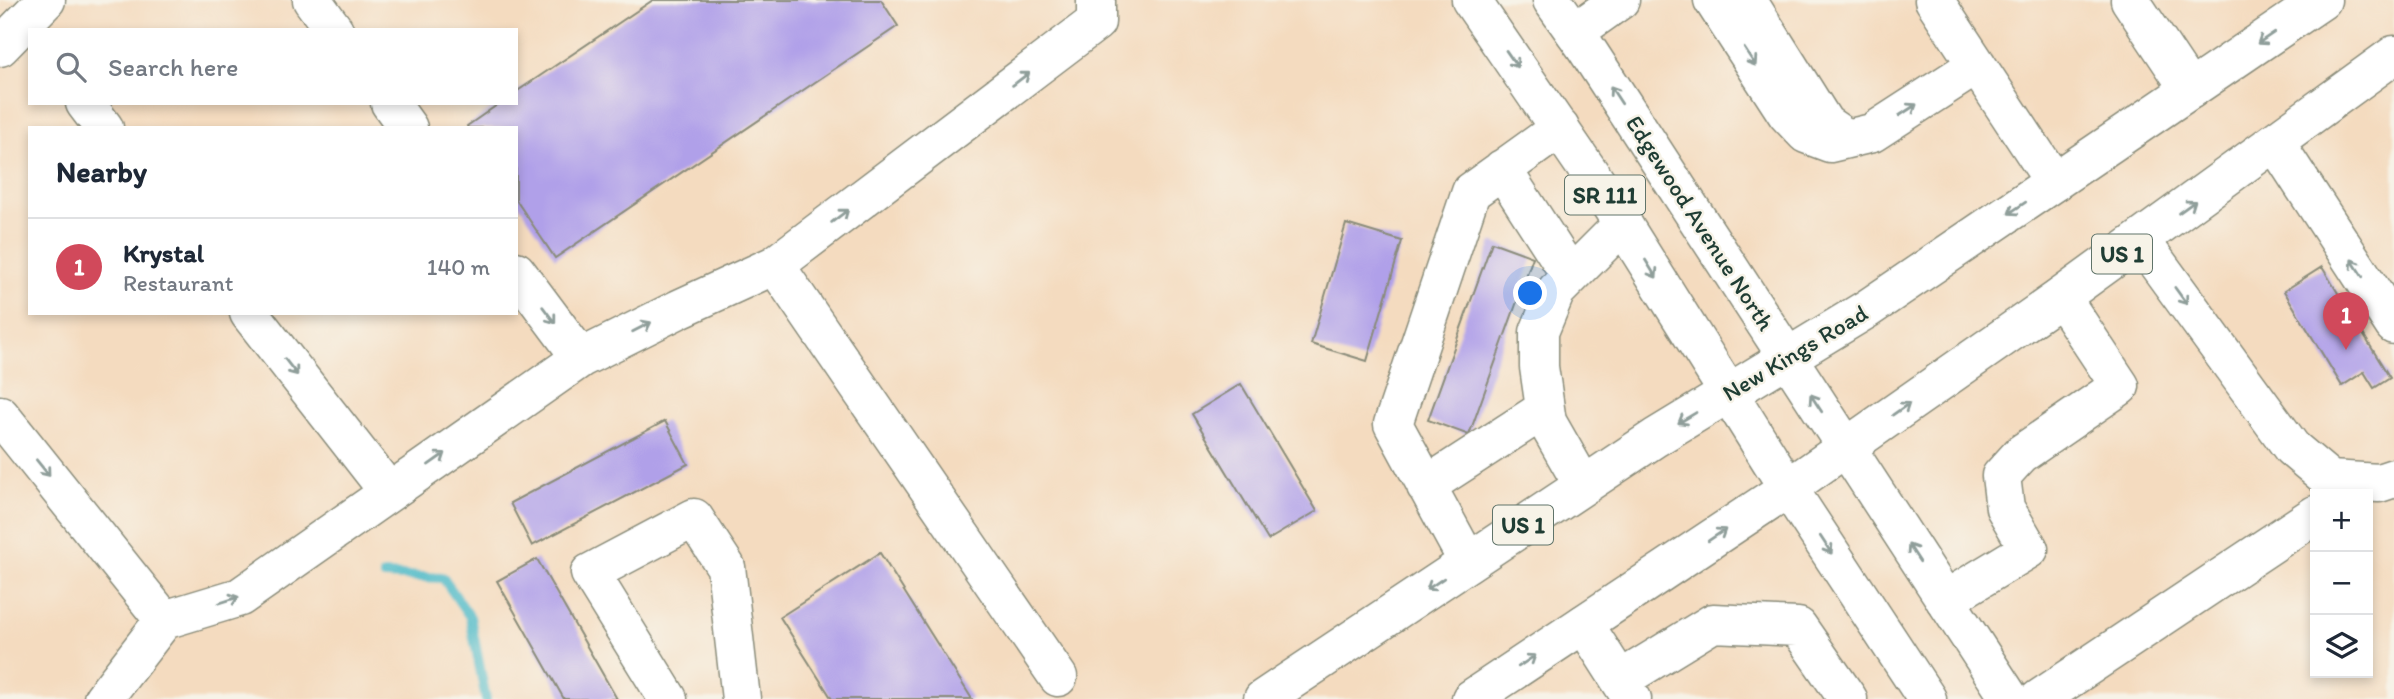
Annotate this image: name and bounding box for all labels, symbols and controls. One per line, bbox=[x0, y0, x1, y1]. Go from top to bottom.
search box bbox=[28, 28, 518, 105]
one-way arrow bbox=[2256, 31, 2276, 45]
one-way arrow bbox=[1743, 47, 1757, 66]
icon: search bbox=[52, 48, 90, 86]
one-way arrow bbox=[1505, 49, 1519, 68]
text: Search here bbox=[108, 51, 238, 83]
one-way arrow bbox=[1011, 72, 1030, 87]
one-way arrow bbox=[1609, 86, 1624, 105]
one-way arrow bbox=[1898, 103, 1918, 117]
street label: Edgewood Avenue North bbox=[1620, 110, 1781, 336]
text: Nearby bbox=[56, 153, 147, 190]
road number: SR 111 bbox=[1565, 176, 1645, 214]
one-way arrow bbox=[2177, 199, 2196, 214]
one-way arrow bbox=[2008, 200, 2027, 215]
one-way arrow bbox=[830, 209, 849, 224]
road number: US 1 bbox=[2092, 234, 2152, 274]
text: Krystal bbox=[123, 237, 204, 269]
text: 1 bbox=[74, 253, 84, 281]
text: 140 m bbox=[427, 253, 490, 281]
one-way arrow bbox=[1645, 258, 1659, 278]
one-way arrow bbox=[2350, 258, 2364, 278]
text: Restaurant bbox=[123, 269, 233, 297]
your location bbox=[1513, 276, 1547, 310]
one-way arrow bbox=[2173, 286, 2188, 305]
pin: 1 bbox=[2323, 292, 2369, 350]
street label: New Kings Road bbox=[1717, 298, 1873, 407]
one-way arrow bbox=[541, 305, 556, 323]
one-way arrow bbox=[631, 320, 652, 334]
one-way arrow bbox=[284, 357, 299, 376]
one-way arrow bbox=[1809, 394, 1824, 413]
one-way arrow bbox=[1891, 402, 1910, 416]
one-way arrow bbox=[1677, 412, 1697, 426]
one-way arrow bbox=[427, 452, 446, 466]
one-way arrow bbox=[35, 459, 50, 477]
map controls bbox=[2310, 489, 2373, 678]
button: + bbox=[2310, 489, 2373, 552]
road number: US 1 bbox=[1493, 505, 1553, 544]
one-way arrow bbox=[1707, 528, 1726, 542]
one-way arrow bbox=[1818, 535, 1833, 554]
one-way arrow bbox=[1907, 544, 1921, 563]
button: − bbox=[2310, 552, 2373, 615]
one-way arrow bbox=[1426, 576, 1445, 591]
one-way arrow bbox=[217, 593, 239, 606]
button: layers bbox=[2310, 615, 2373, 678]
one-way arrow bbox=[1517, 654, 1537, 668]

